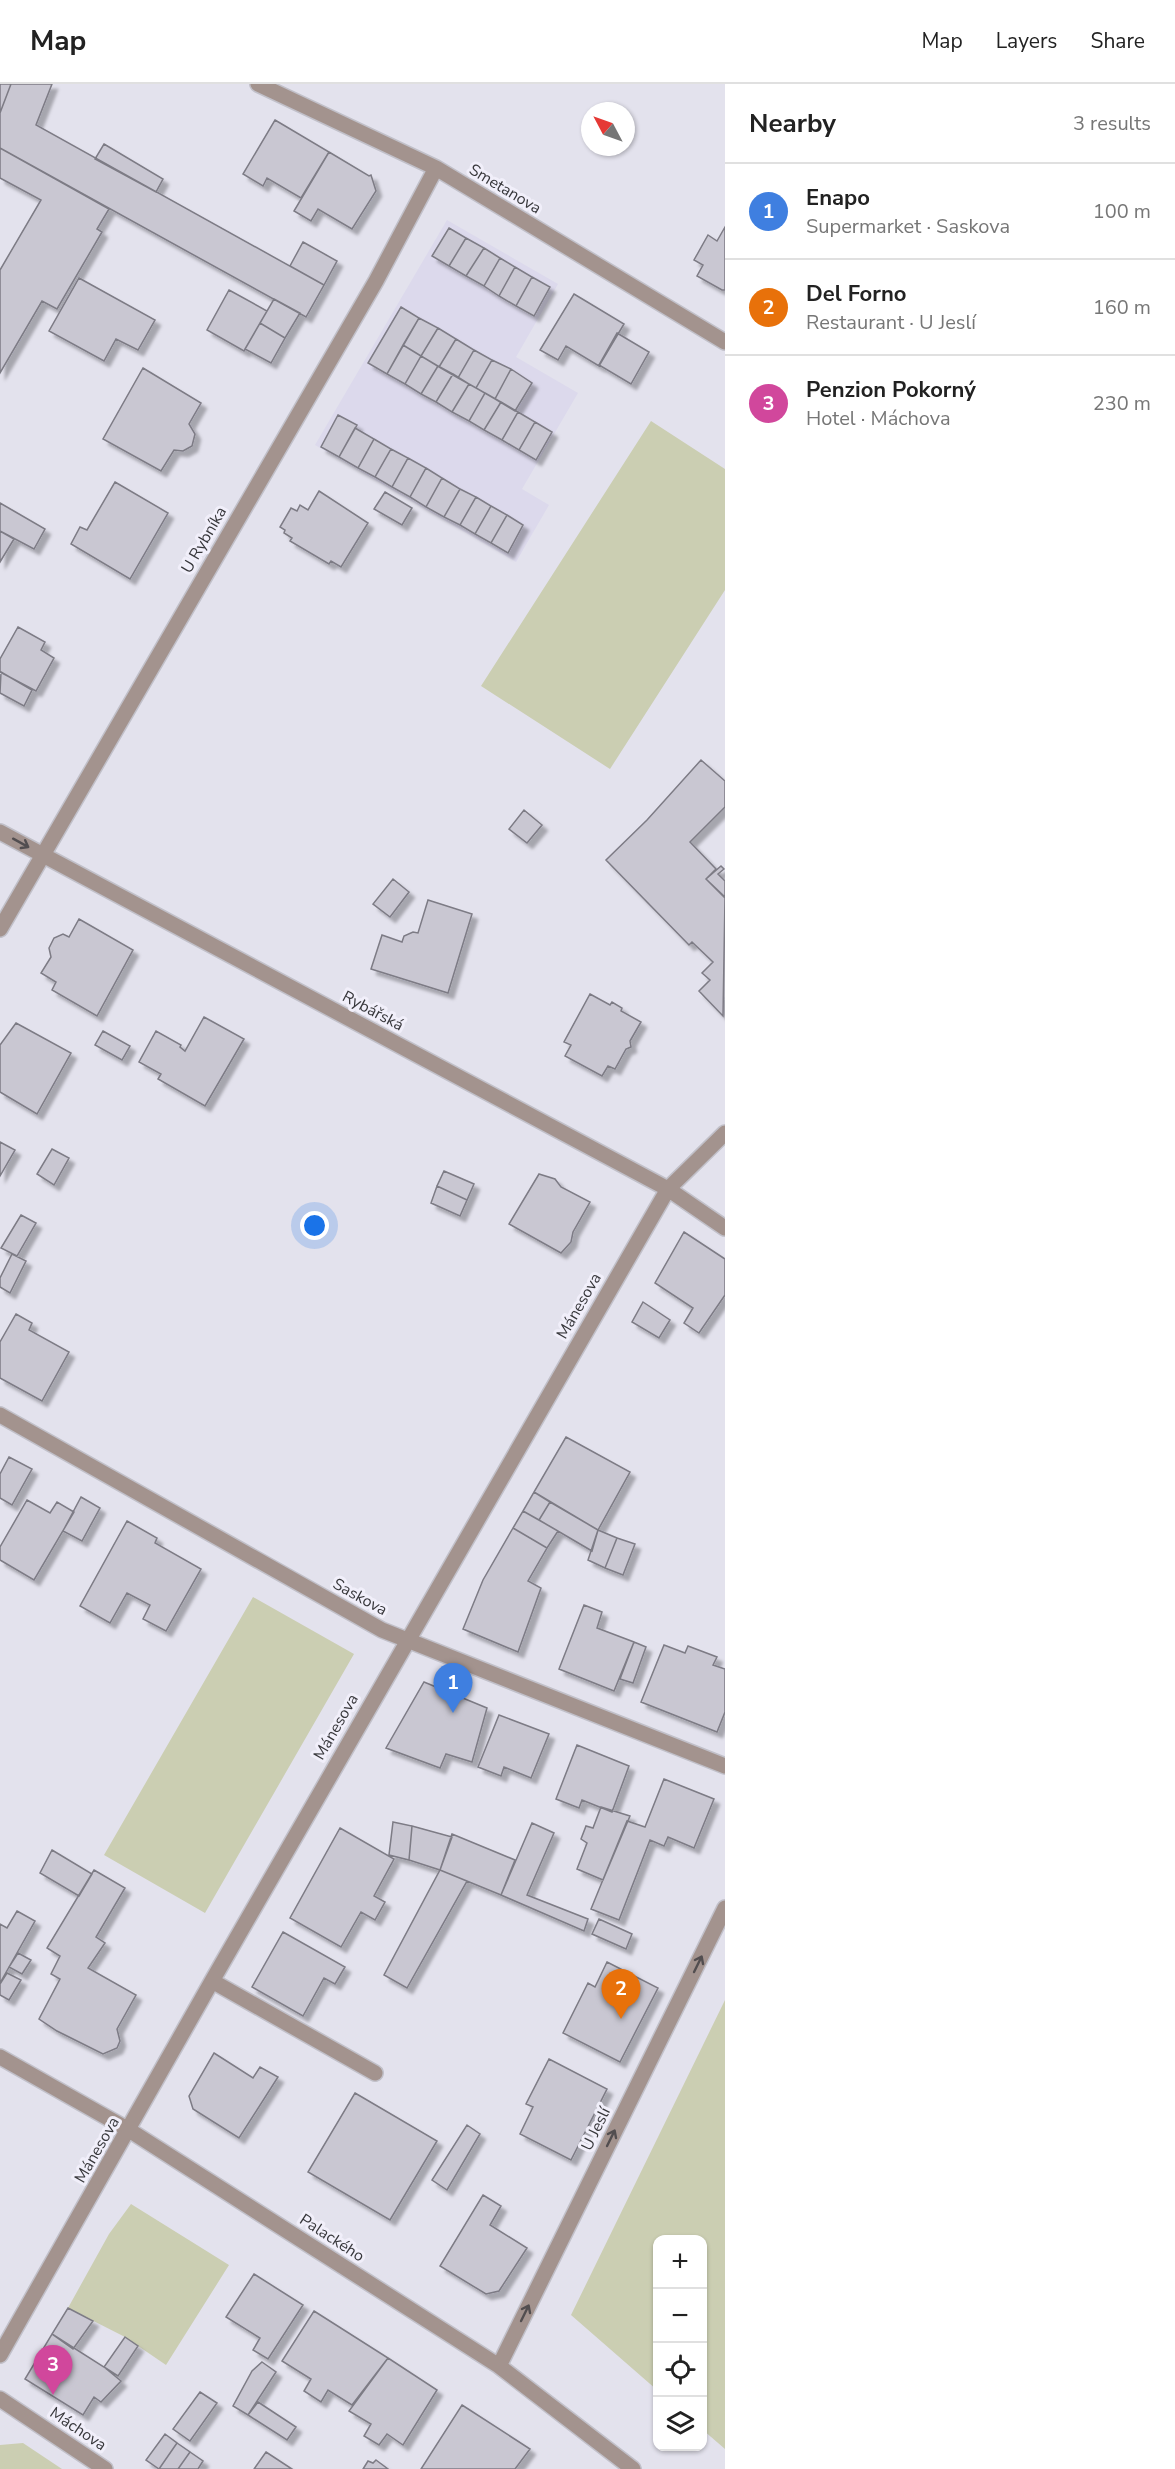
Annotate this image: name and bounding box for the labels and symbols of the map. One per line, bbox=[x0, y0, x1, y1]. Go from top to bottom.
north arrow bbox=[581, 102, 635, 156]
street label: Smetanova bbox=[465, 159, 545, 219]
street label: U Rybníka bbox=[176, 503, 232, 577]
one-way arrow bbox=[12, 837, 29, 849]
street label: Rybářská bbox=[338, 986, 408, 1036]
your location bbox=[300, 1211, 329, 1240]
street label: Mánesova bbox=[551, 1269, 607, 1343]
street label: Saskova bbox=[329, 1573, 391, 1621]
pin: 1 bbox=[434, 1664, 472, 1713]
street label: Mánesova bbox=[308, 1690, 364, 1764]
one-way arrow bbox=[692, 1955, 704, 1973]
pin: 2 bbox=[602, 1970, 640, 2019]
street label: U Jeslí bbox=[576, 2103, 616, 2154]
street label: Mánesova bbox=[69, 2113, 125, 2187]
one-way arrow bbox=[606, 2130, 618, 2148]
street label: Palackého bbox=[295, 2209, 369, 2267]
one-way arrow bbox=[519, 2305, 531, 2323]
pin: 3 bbox=[34, 2346, 72, 2395]
street label: Máchova bbox=[45, 2402, 111, 2456]

